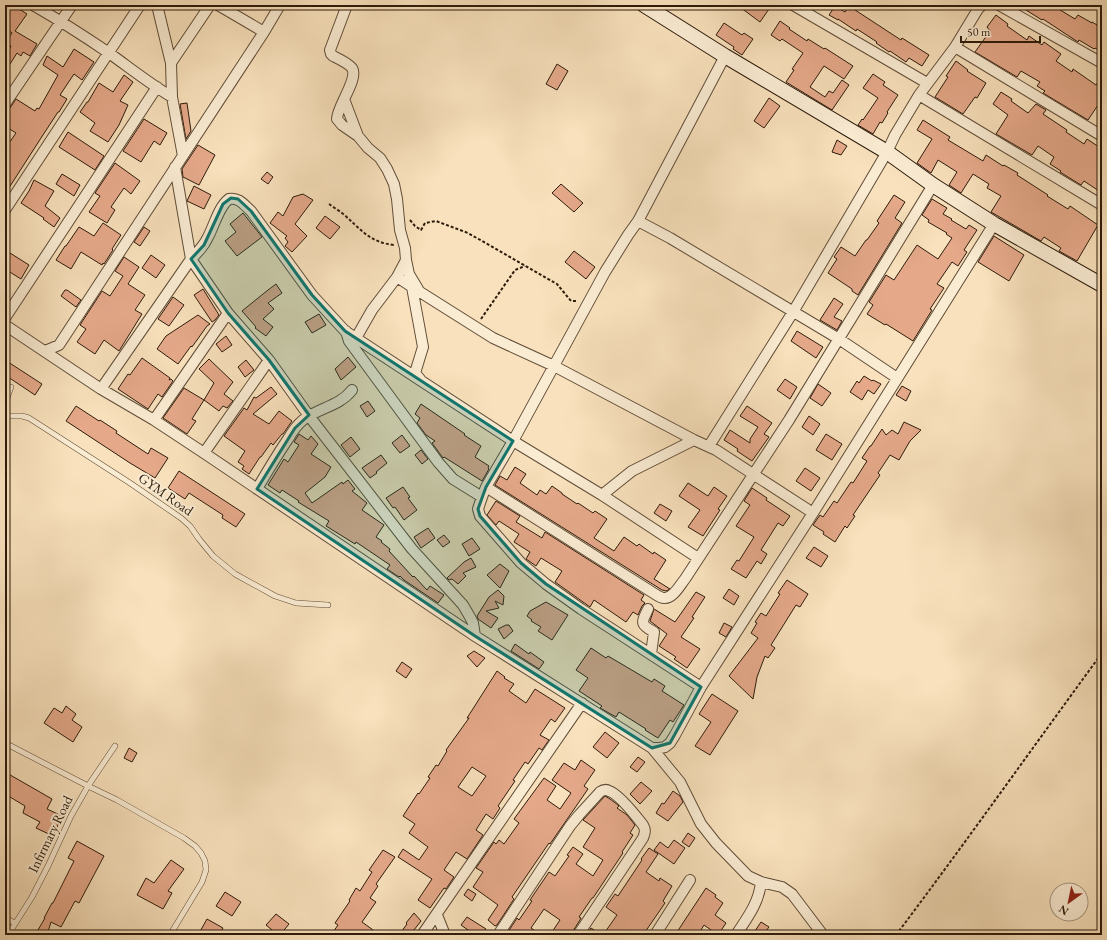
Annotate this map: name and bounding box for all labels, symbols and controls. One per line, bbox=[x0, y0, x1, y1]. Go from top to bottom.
scale bar bbox=[961, 18, 1040, 44]
text: 50 m bbox=[967, 24, 991, 40]
street label: GYM Road bbox=[135, 469, 198, 520]
street label: Infirmary Road bbox=[24, 792, 77, 875]
north arrow bbox=[1049, 882, 1089, 922]
text: N bbox=[1056, 902, 1071, 919]

